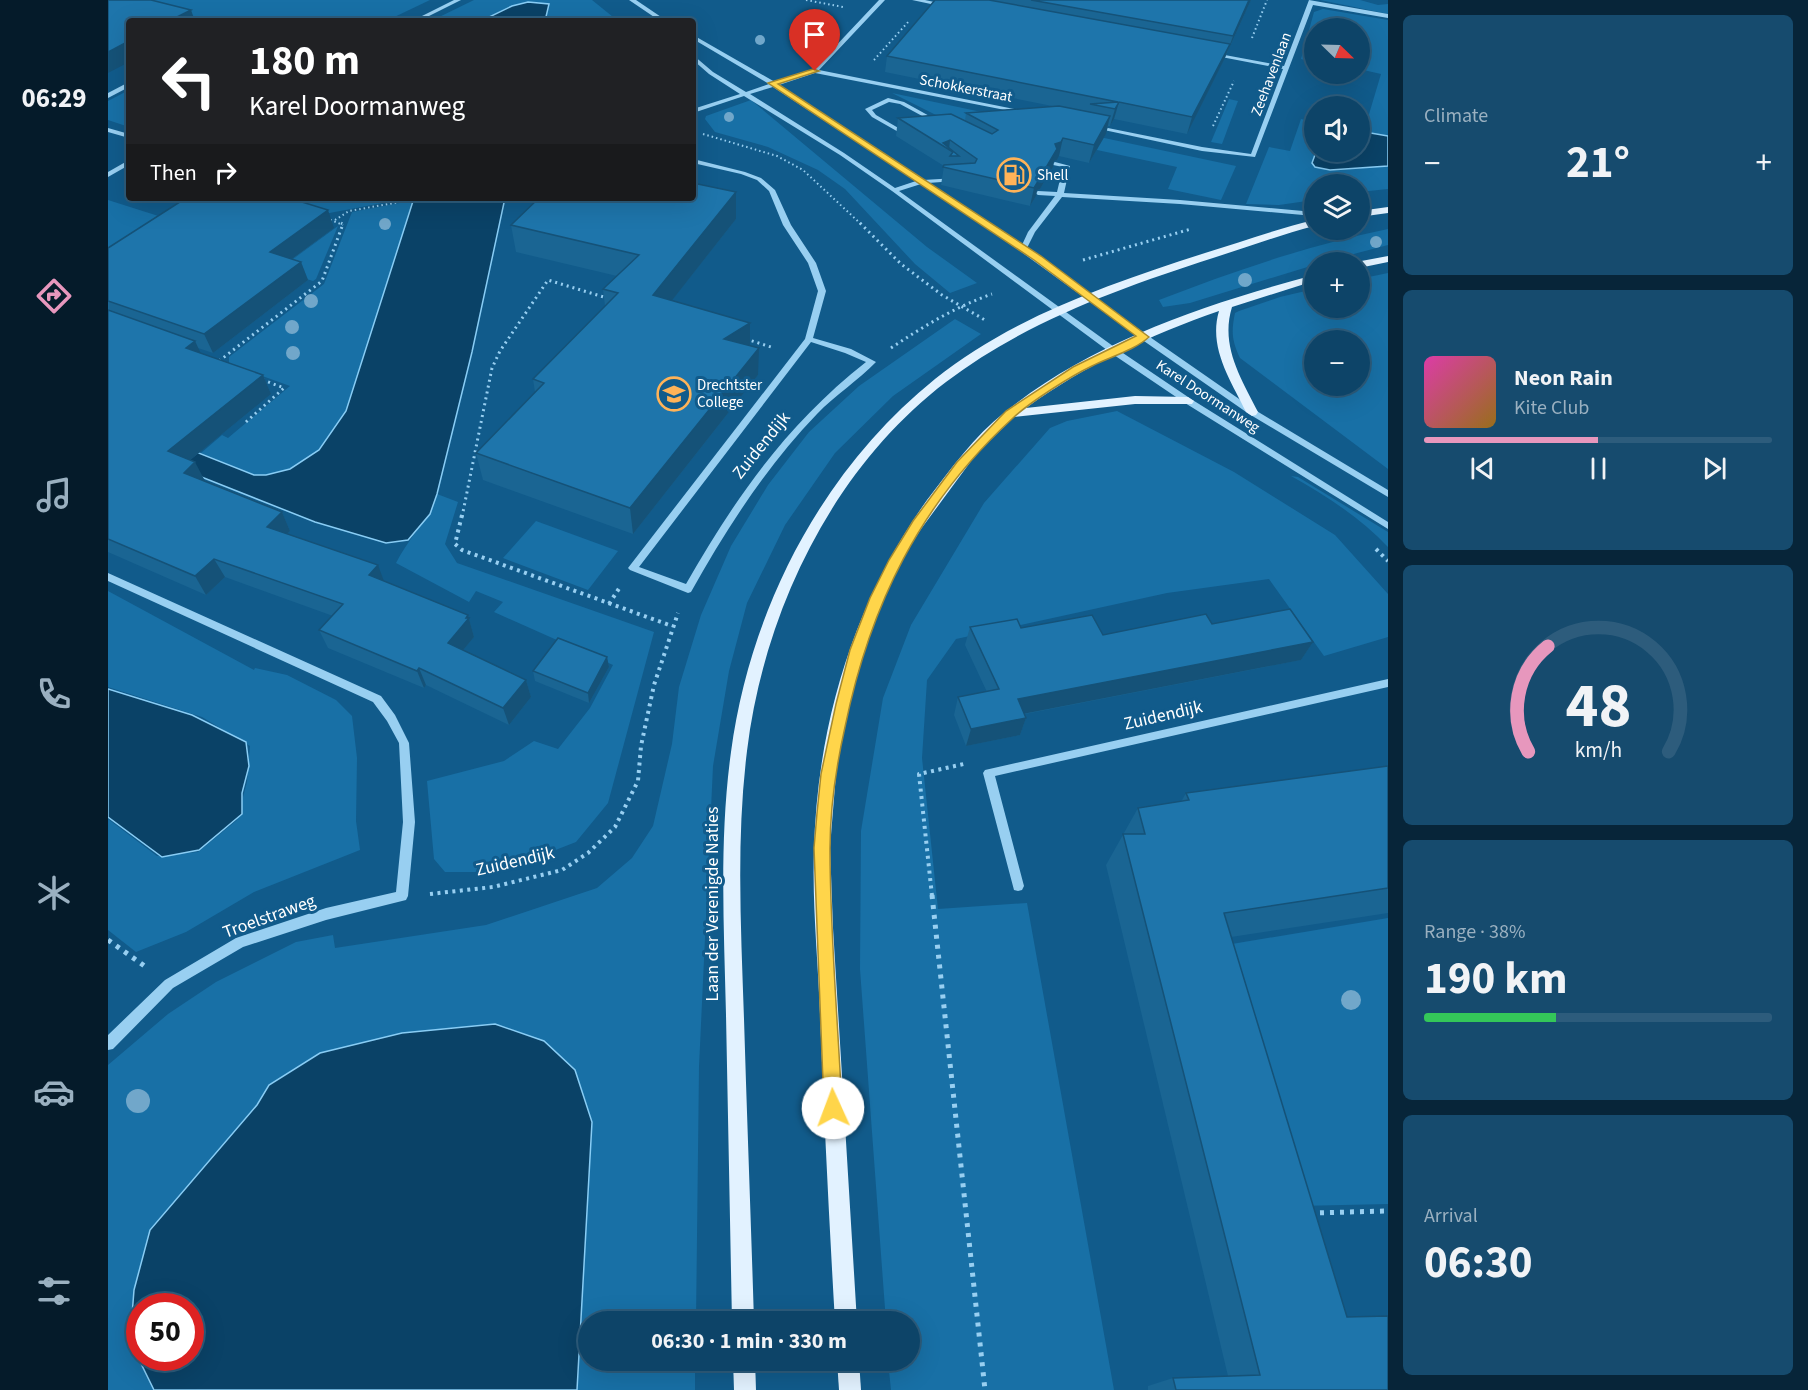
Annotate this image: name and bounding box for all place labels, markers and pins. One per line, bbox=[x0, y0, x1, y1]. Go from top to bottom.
pin bbox=[789, 9, 840, 71]
fuel station icon: Shell bbox=[996, 157, 1032, 193]
place label: Shell bbox=[1037, 165, 1068, 186]
place label: Drechtster College bbox=[697, 375, 763, 413]
school or university icon: Drechtster College bbox=[656, 376, 692, 412]

